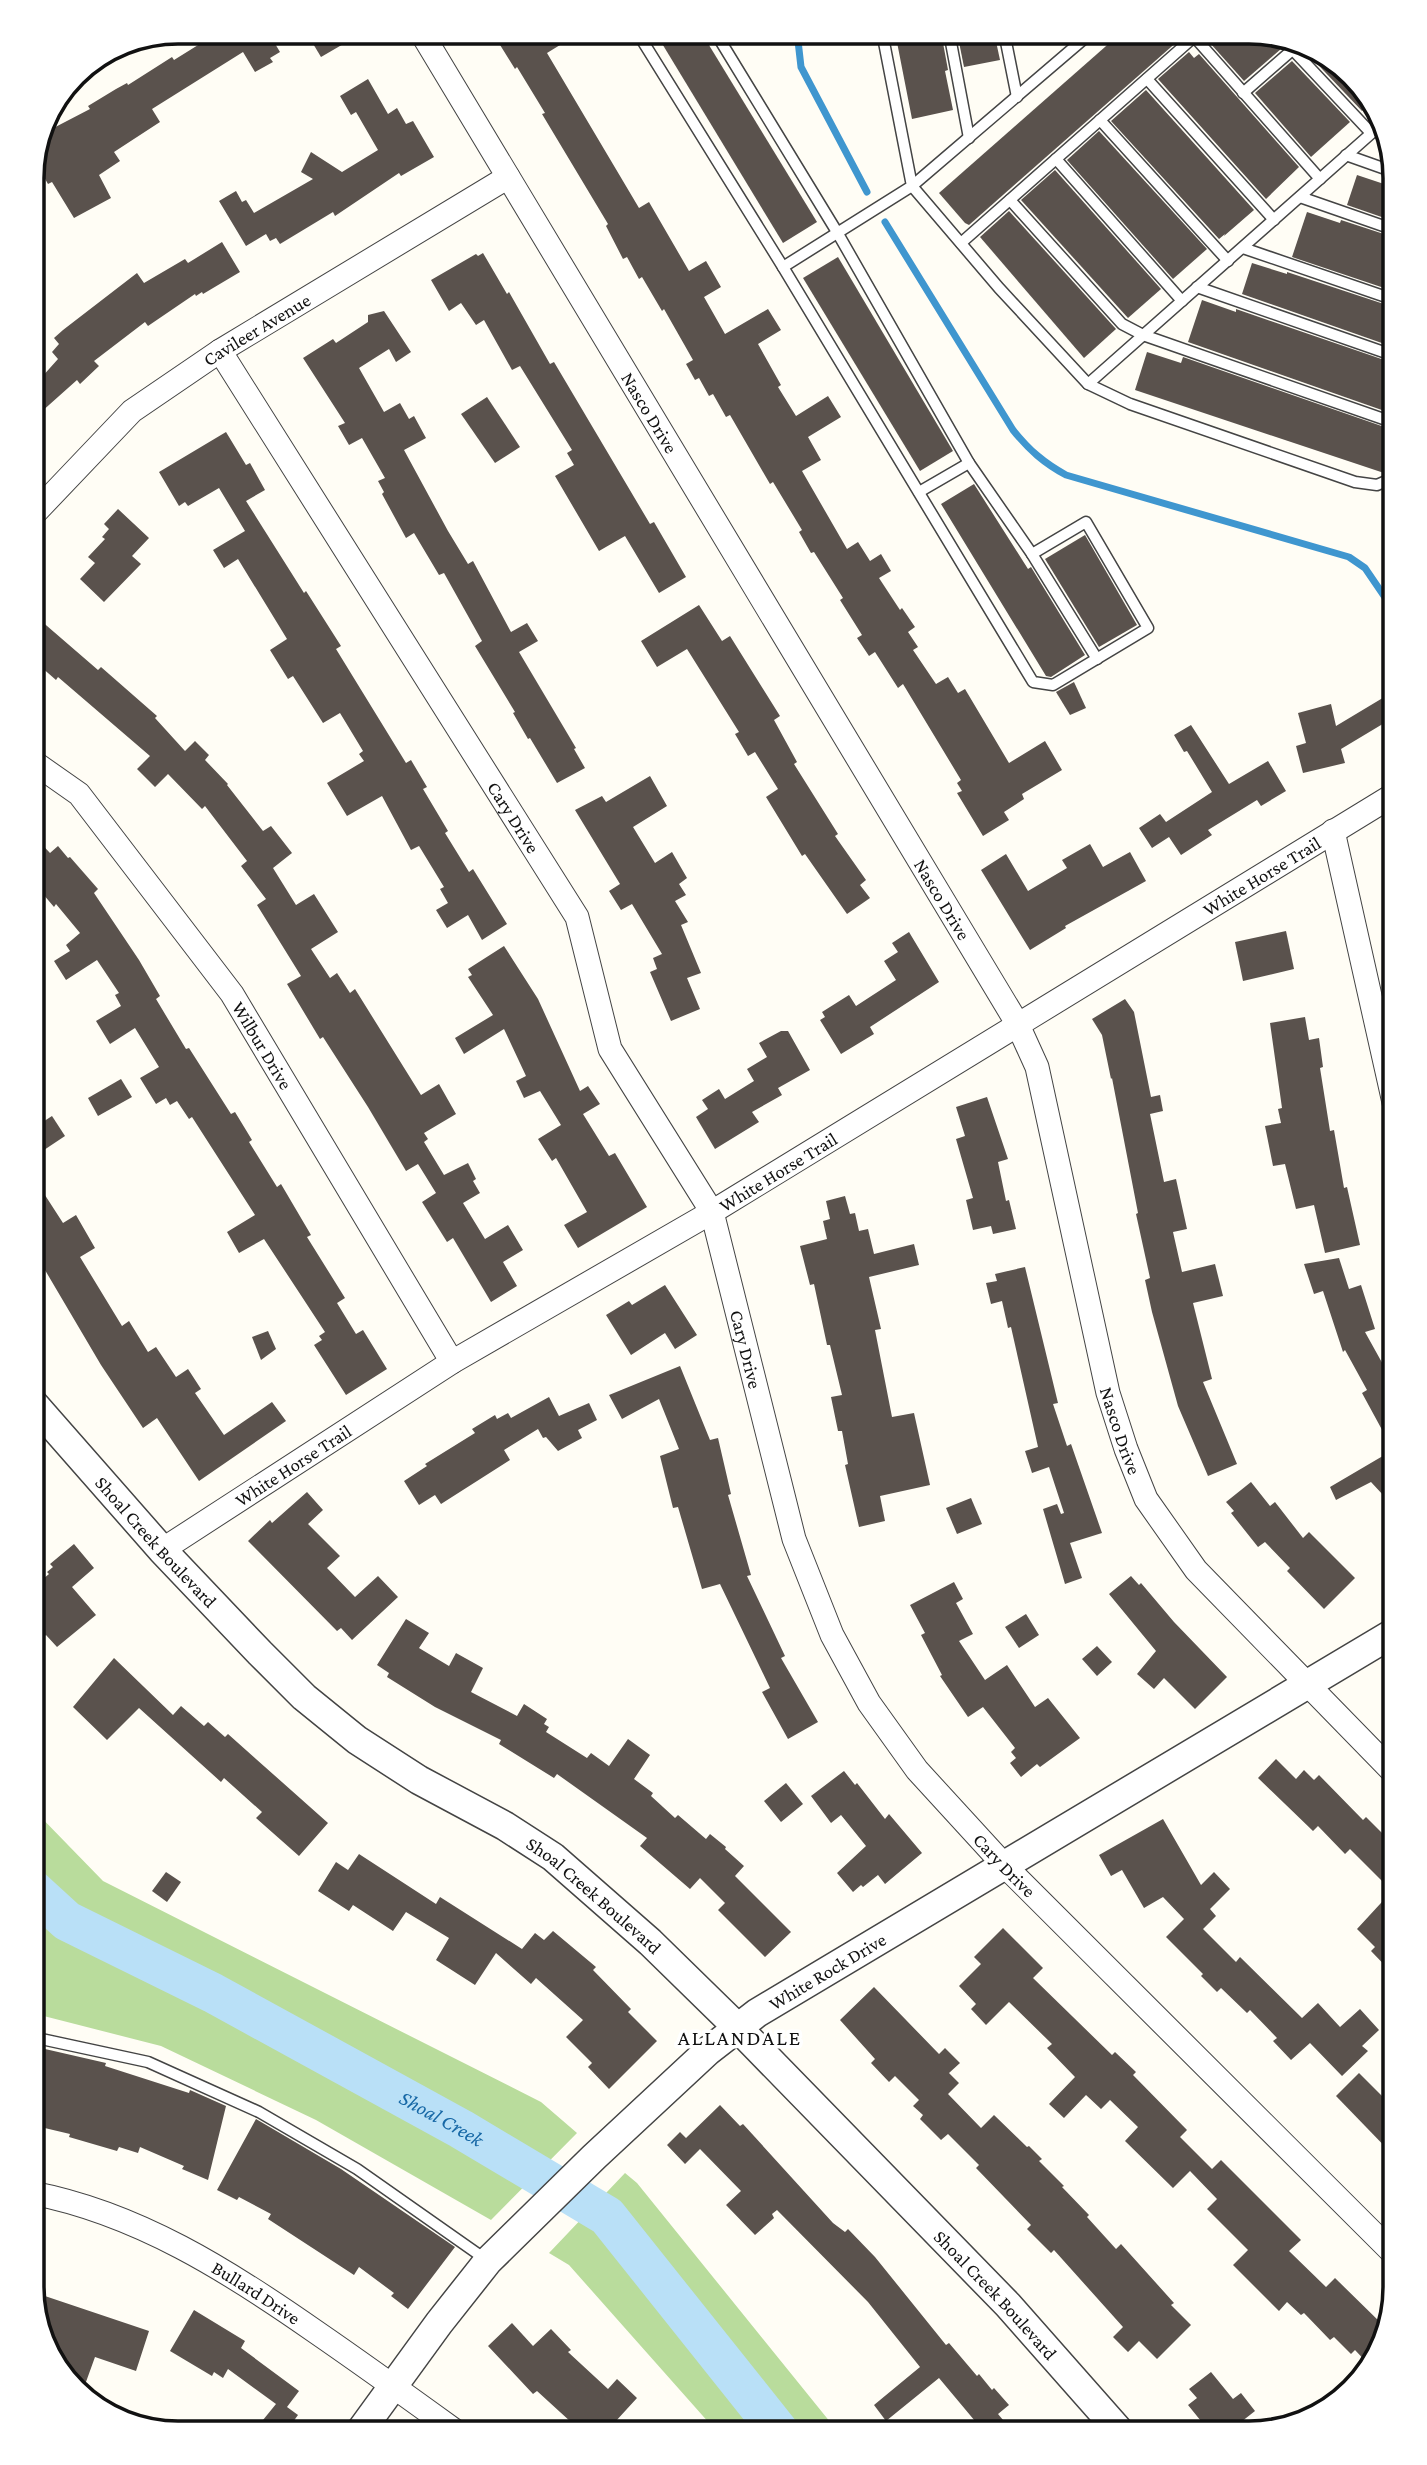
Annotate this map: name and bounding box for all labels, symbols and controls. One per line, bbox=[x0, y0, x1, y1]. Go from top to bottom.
street label: Cavileer Avenue bbox=[199, 289, 314, 370]
street label: Nasco Drive bbox=[617, 368, 682, 457]
street label: Cary Drive bbox=[484, 777, 544, 857]
street label: White Horse Trail bbox=[1199, 832, 1324, 920]
street label: Nasco Drive bbox=[910, 855, 975, 944]
street label: Wilbur Drive bbox=[228, 998, 297, 1093]
street label: White Horse Trail bbox=[715, 1128, 841, 1216]
street label: Cary Drive bbox=[726, 1308, 766, 1391]
street label: Nasco Drive bbox=[1096, 1384, 1145, 1477]
street label: White Horse Trail bbox=[231, 1420, 355, 1510]
street label: Shoal Creek Boulevard bbox=[91, 1472, 221, 1612]
street label: Cary Drive bbox=[969, 1829, 1040, 1901]
street label: Shoal Creek Boulevard bbox=[523, 1832, 666, 1958]
street label: White Rock Drive bbox=[765, 1928, 889, 2014]
district label: ALLANDALE bbox=[678, 2026, 802, 2050]
water label: Shoal Creek bbox=[395, 2086, 489, 2152]
street label: Shoal Creek Boulevard bbox=[930, 2225, 1062, 2364]
street label: Bullard Drive bbox=[209, 2256, 304, 2328]

